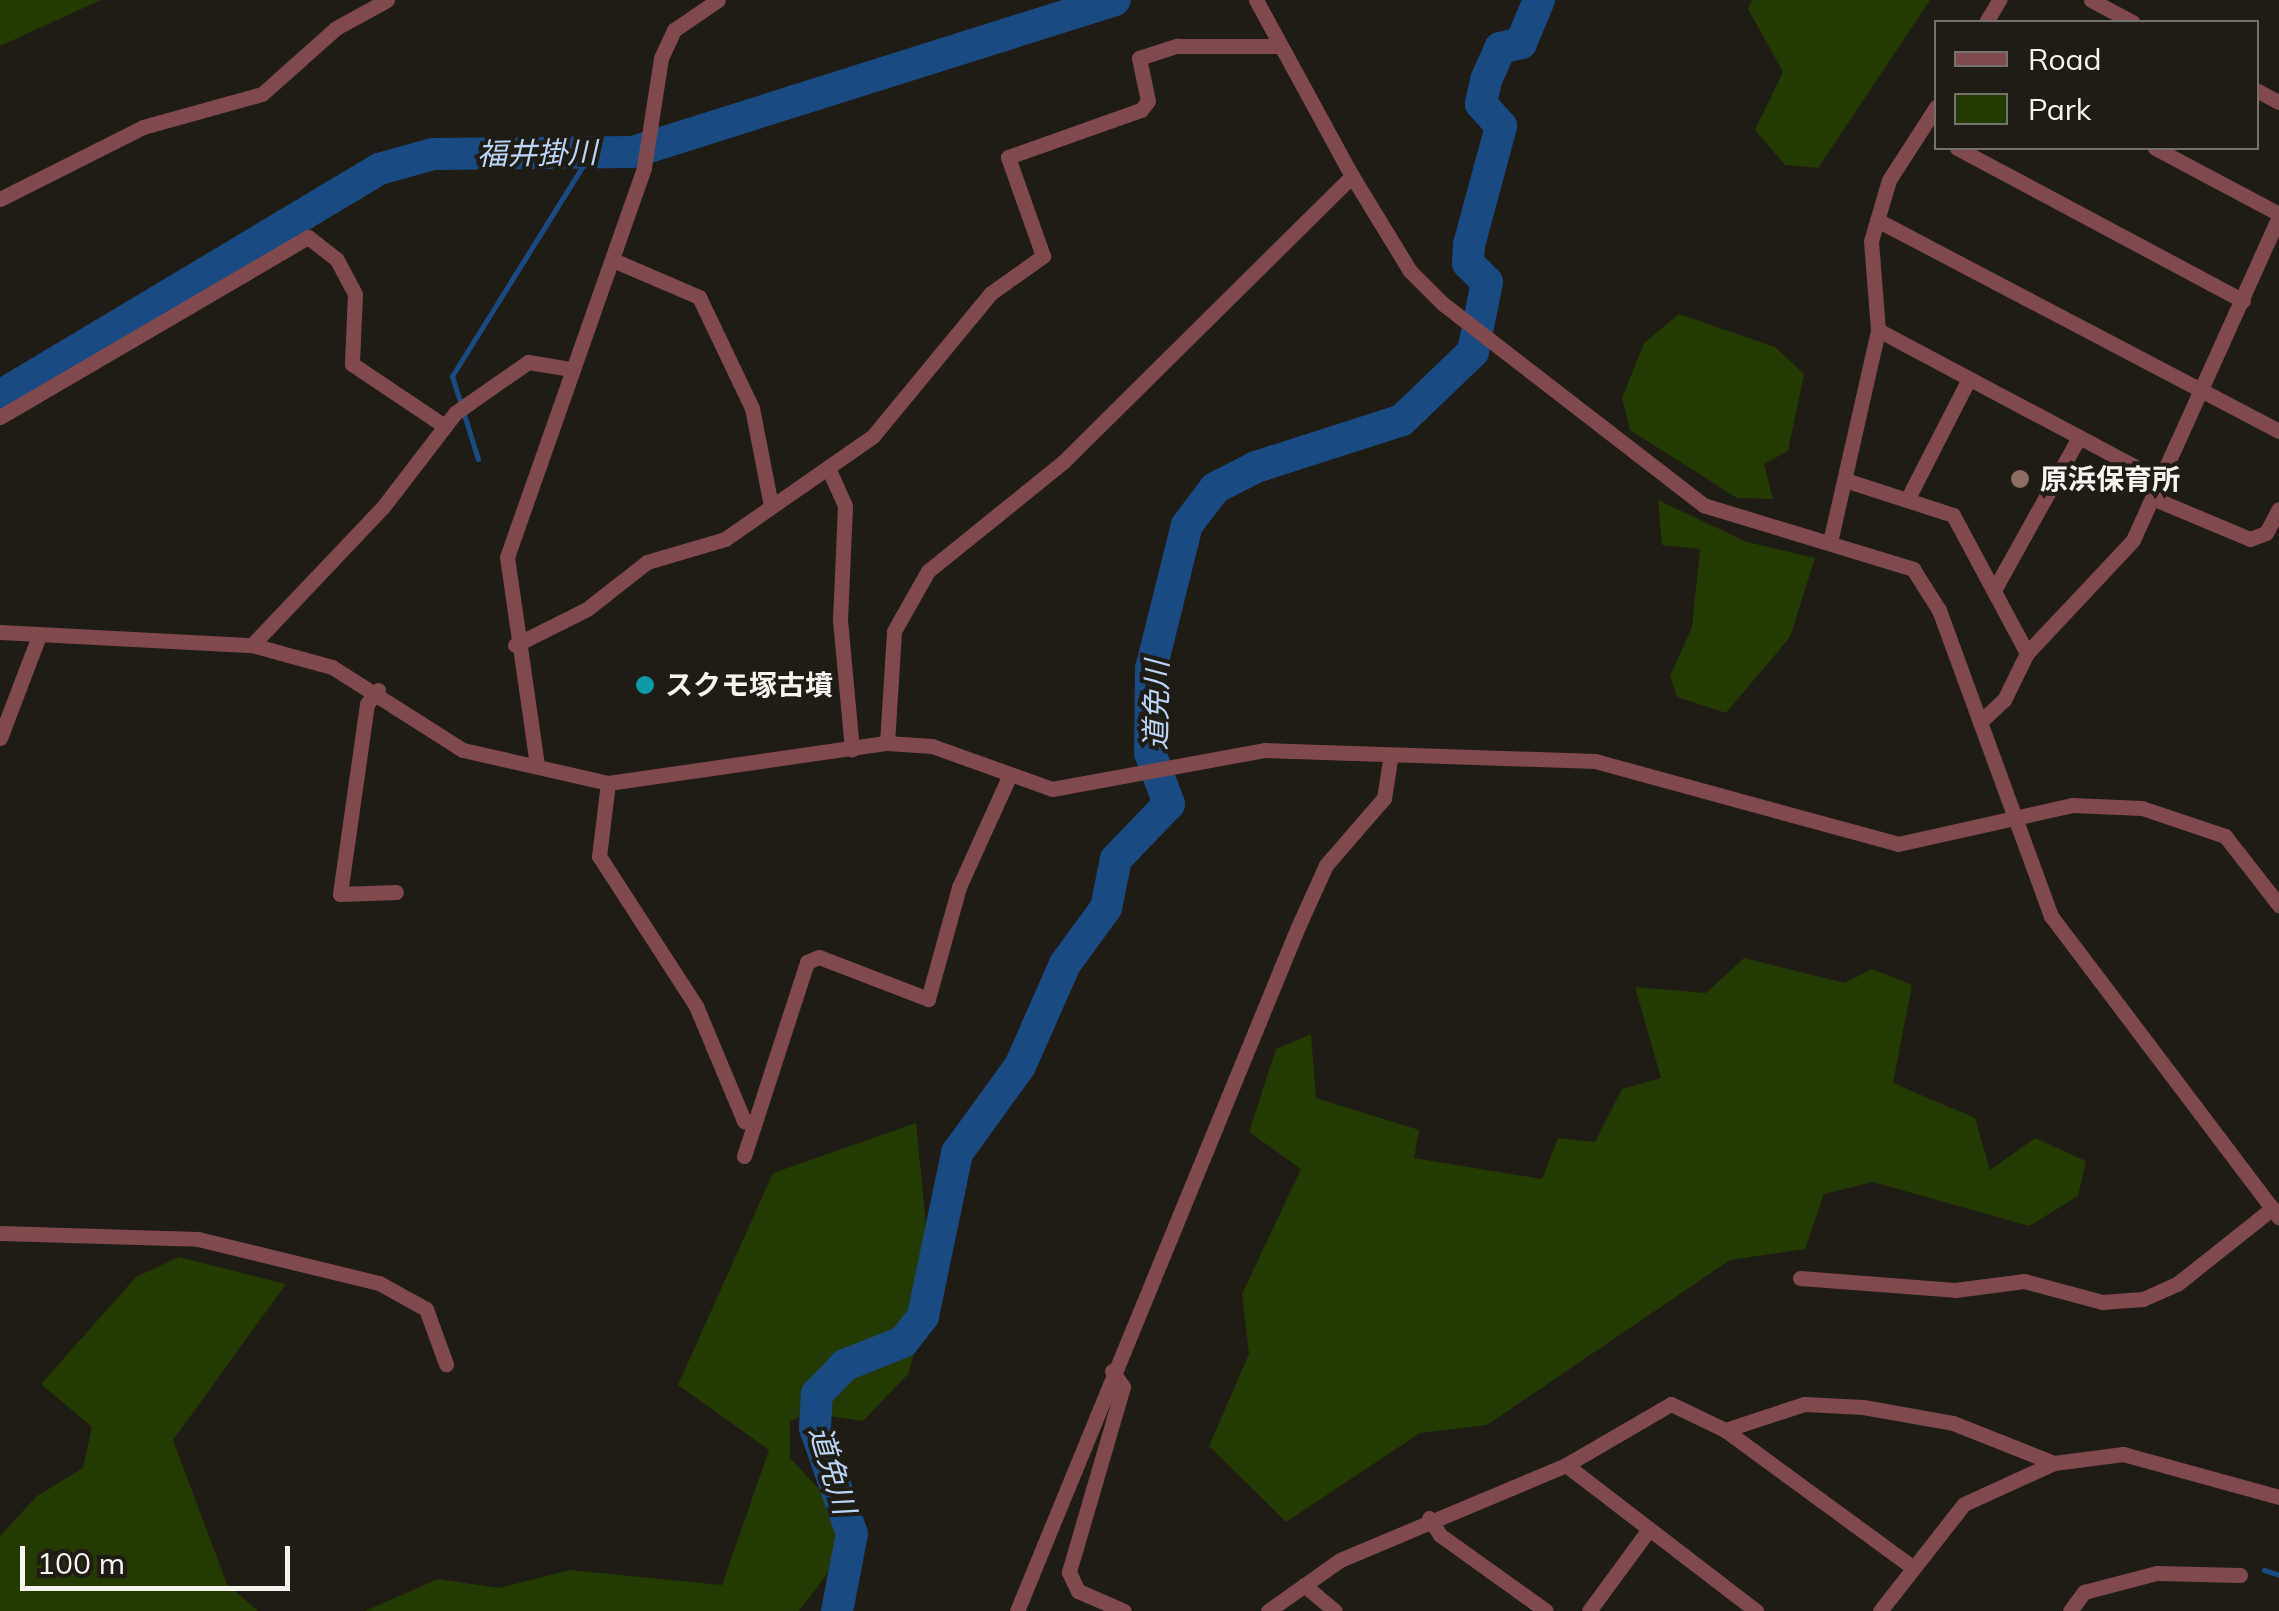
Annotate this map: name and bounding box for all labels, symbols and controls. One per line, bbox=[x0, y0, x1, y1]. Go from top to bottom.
legend bbox=[1934, 20, 2259, 150]
text: Road bbox=[2028, 40, 2102, 78]
text: Park bbox=[2028, 90, 2091, 128]
water label: 福井掛川 bbox=[477, 134, 597, 172]
place label: 原浜保育所 bbox=[2040, 462, 2180, 496]
marker: 原浜保育所 bbox=[2009, 468, 2031, 490]
water label: 道免川 bbox=[1137, 660, 1175, 750]
place label: スクモ塚古墳 bbox=[665, 668, 833, 702]
marker: スクモ塚古墳 bbox=[634, 674, 656, 696]
water label: 道免川 bbox=[803, 1422, 863, 1518]
scale bar bbox=[25, 1526, 295, 1588]
text: 100 m bbox=[37, 1544, 125, 1582]

